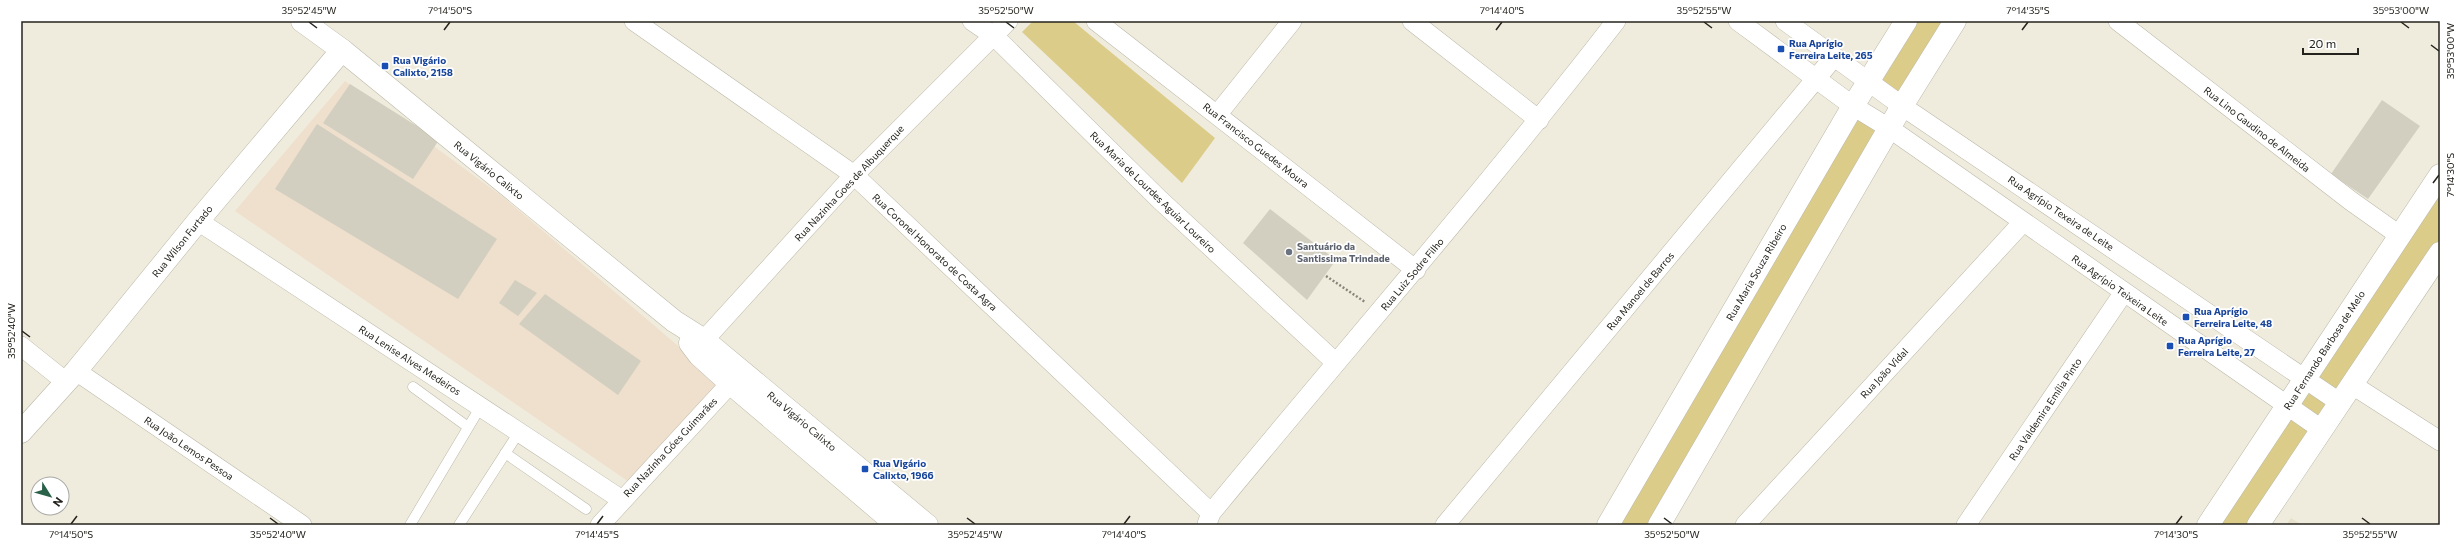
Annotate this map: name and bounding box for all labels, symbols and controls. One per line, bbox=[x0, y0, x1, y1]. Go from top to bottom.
text: 35°52'45"W bbox=[281, 4, 337, 16]
text: 7°14'50"S bbox=[428, 4, 472, 16]
text: 35°52'50"W bbox=[978, 4, 1034, 16]
text: 7°14'40"S bbox=[1480, 4, 1524, 16]
text: 35°52'55"W bbox=[1677, 4, 1731, 16]
text: 7°14'35"S bbox=[2006, 4, 2050, 16]
text: 35°53'00"W bbox=[2373, 4, 2429, 16]
text: 35°53'00"W bbox=[2444, 23, 2456, 79]
scale bar bbox=[2303, 30, 2358, 56]
text: 20 m bbox=[2309, 36, 2336, 50]
place label: Rua Aprígio Ferreira Leite, 265 bbox=[1789, 37, 1873, 61]
marker: Rua Aprígio Ferreira Leite, 265 bbox=[1776, 44, 1786, 54]
place label: Rua Vigário Calixto, 2158 bbox=[393, 54, 453, 78]
marker: Rua Vigário Calixto, 2158 bbox=[380, 61, 390, 71]
street label: Rua Lino Gaudino de Almeida bbox=[2202, 84, 2312, 174]
street label: Rua Francisco Guedes Moura bbox=[1201, 100, 1311, 190]
street label: Rua Nazinha Goes de Albuquerque bbox=[792, 122, 906, 244]
street label: Rua Maria de Lourdes Aguiar Loureiro bbox=[1088, 129, 1218, 255]
street label: Rua Vigário Calixto bbox=[452, 138, 526, 202]
text: 7°14'30"S bbox=[2444, 153, 2456, 197]
street label: Rua Agrípio Texeira de Leite bbox=[2006, 173, 2116, 253]
street label: Rua Coronel Honorato de Costa Agra bbox=[870, 191, 1000, 313]
street label: Rua Wilson Furtado bbox=[149, 203, 215, 279]
street label: Rua Maria Souza Ribeiro bbox=[1723, 221, 1789, 323]
street label: Rua Luiz Sodre Filho bbox=[1378, 235, 1446, 313]
place label: Santuário da Santissima Trindade bbox=[1297, 240, 1390, 264]
marker: Santuário da Santissima Trindade bbox=[1284, 247, 1294, 257]
street label: Rua Manoel de Barros bbox=[1604, 249, 1677, 333]
street label: Rua Agrípio Teixeira Leite bbox=[2070, 252, 2170, 328]
street label: Rua Fernando Barbosa de Melo bbox=[2281, 288, 2367, 412]
text: 35°52'40"W bbox=[5, 303, 17, 359]
place label: Rua Aprígio Ferreira Leite, 48 bbox=[2194, 305, 2272, 329]
marker: Rua Aprígio Ferreira Leite, 48 bbox=[2181, 312, 2191, 322]
street label: Rua Lenise Alves Medeiros bbox=[357, 322, 464, 398]
place label: Rua Aprígio Ferreira Leite, 27 bbox=[2178, 334, 2256, 358]
marker: Rua Aprígio Ferreira Leite, 27 bbox=[2165, 341, 2175, 351]
street label: Rua João Vidal bbox=[1858, 345, 1910, 401]
street label: Rua Valdemira Emília Pinto bbox=[2006, 355, 2084, 462]
street label: Rua Vigário Calixto bbox=[765, 389, 839, 453]
street label: Rua Nazinha Góes Guimarães bbox=[621, 394, 720, 499]
street label: Rua João Lemos Pessoa bbox=[142, 414, 236, 482]
place label: Rua Vigário Calixto, 1966 bbox=[873, 457, 934, 481]
marker: Rua Vigário Calixto, 1966 bbox=[860, 464, 870, 474]
north arrow bbox=[30, 476, 70, 516]
text: N bbox=[51, 495, 66, 510]
text: 7°14'50"S bbox=[49, 528, 93, 540]
text: 35°52'40"W bbox=[250, 528, 306, 540]
text: 7°14'45"S bbox=[575, 528, 619, 540]
text: 35°52'45"W bbox=[947, 528, 1003, 540]
text: 7°14'40"S bbox=[1102, 528, 1146, 540]
text: 35°52'50"W bbox=[1644, 528, 1700, 540]
text: 7°14'30"S bbox=[2154, 528, 2198, 540]
text: 35°52'55"W bbox=[2343, 528, 2397, 540]

